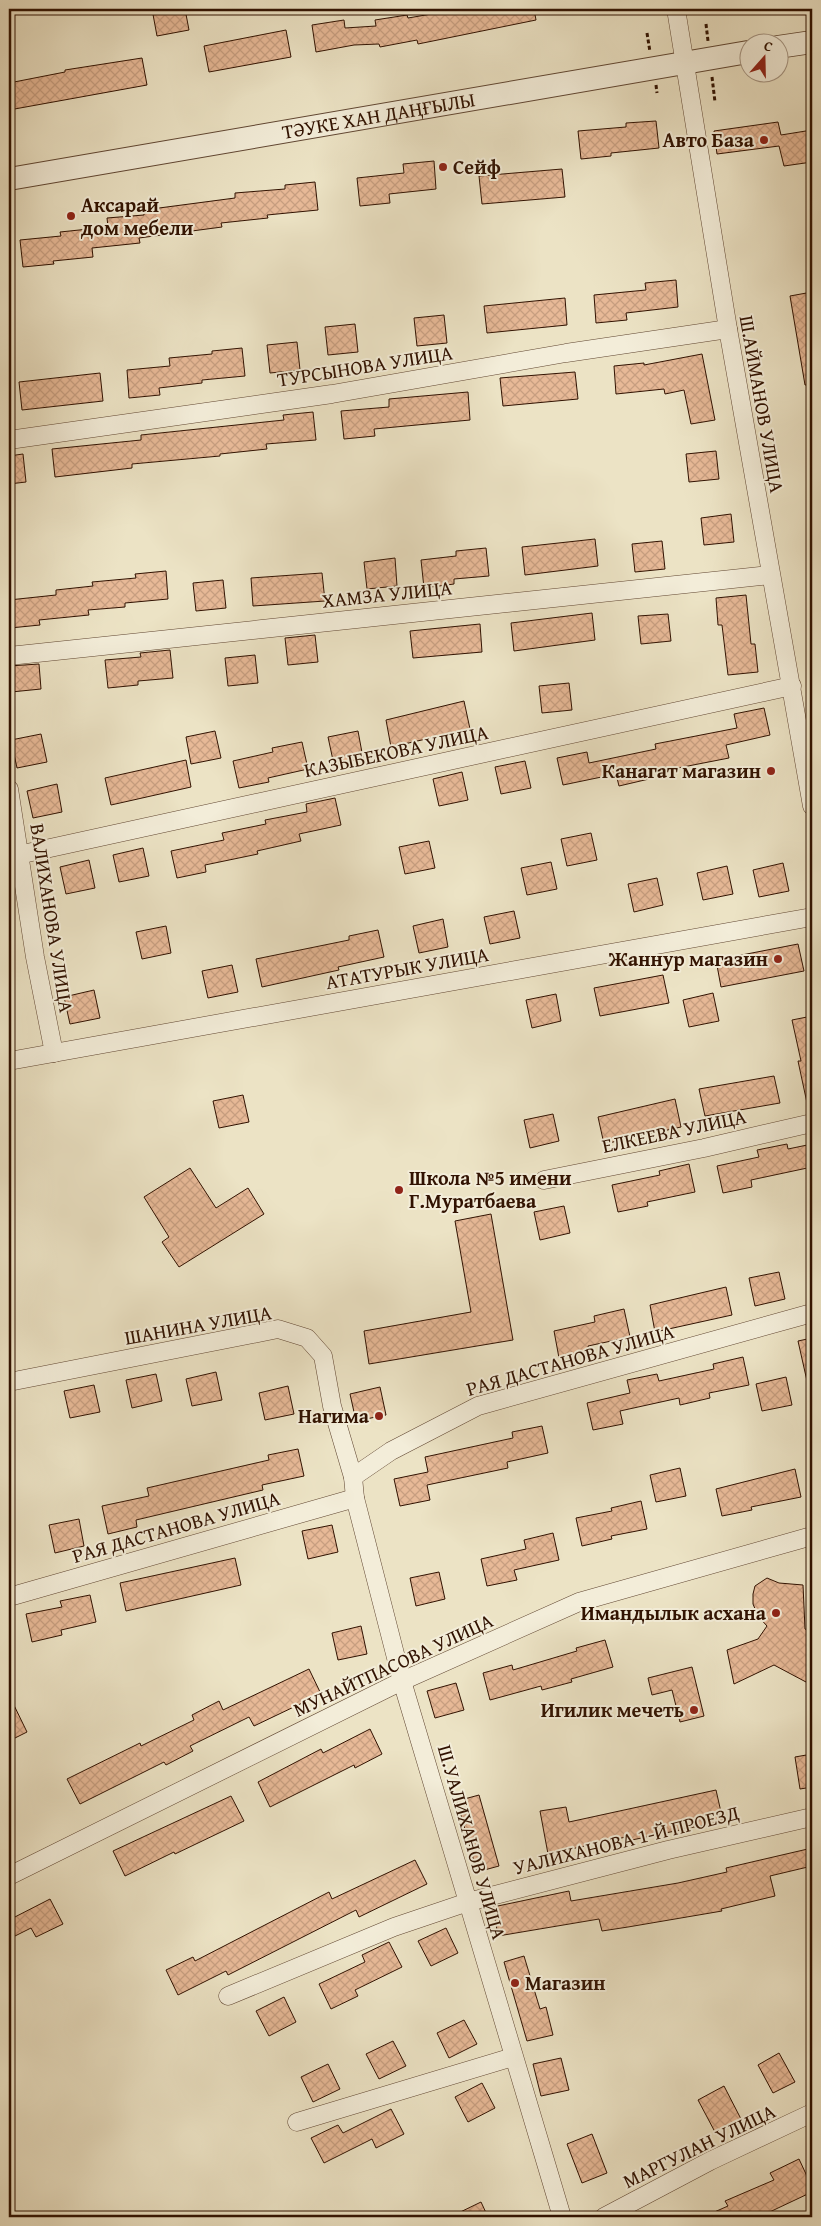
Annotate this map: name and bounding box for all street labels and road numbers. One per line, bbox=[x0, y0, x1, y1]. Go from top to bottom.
street label: ТӘУКЕ ХАН ДАҢҒЫЛЫ bbox=[280, 84, 477, 146]
street label: Ш.АЙМАНОВ УЛИЦА bbox=[733, 313, 792, 495]
street label: ТУРСЫНОВА УЛИЦА bbox=[275, 337, 455, 394]
street label: ХАМЗА УЛИЦА bbox=[321, 572, 453, 615]
street label: КАЗЫБЕКОВА УЛИЦА bbox=[301, 717, 491, 784]
street label: ВАЛИХАНОВА УЛИЦА bbox=[23, 821, 82, 1014]
street label: АТАТУРЫК УЛИЦА bbox=[323, 939, 491, 996]
street label: ЕЛКЕЕВА УЛИЦА bbox=[599, 1101, 749, 1160]
street label: ШАНИНА УЛИЦА bbox=[122, 1297, 274, 1352]
street label: РАЯ ДАСТАНОВА УЛИЦА bbox=[463, 1316, 677, 1403]
street label: РАЯ ДАСТАНОВА УЛИЦА bbox=[69, 1483, 283, 1570]
street label: МУНАЙТПАСОВА УЛИЦА bbox=[288, 1605, 497, 1724]
street label: Ш.УАЛИХАНОВ УЛИЦА bbox=[431, 1741, 514, 1943]
street label: УАЛИХАНОВА 1-Й ПРОЕЗД bbox=[510, 1797, 742, 1882]
street label: МАРГУЛАН УЛИЦА bbox=[618, 2096, 780, 2195]

